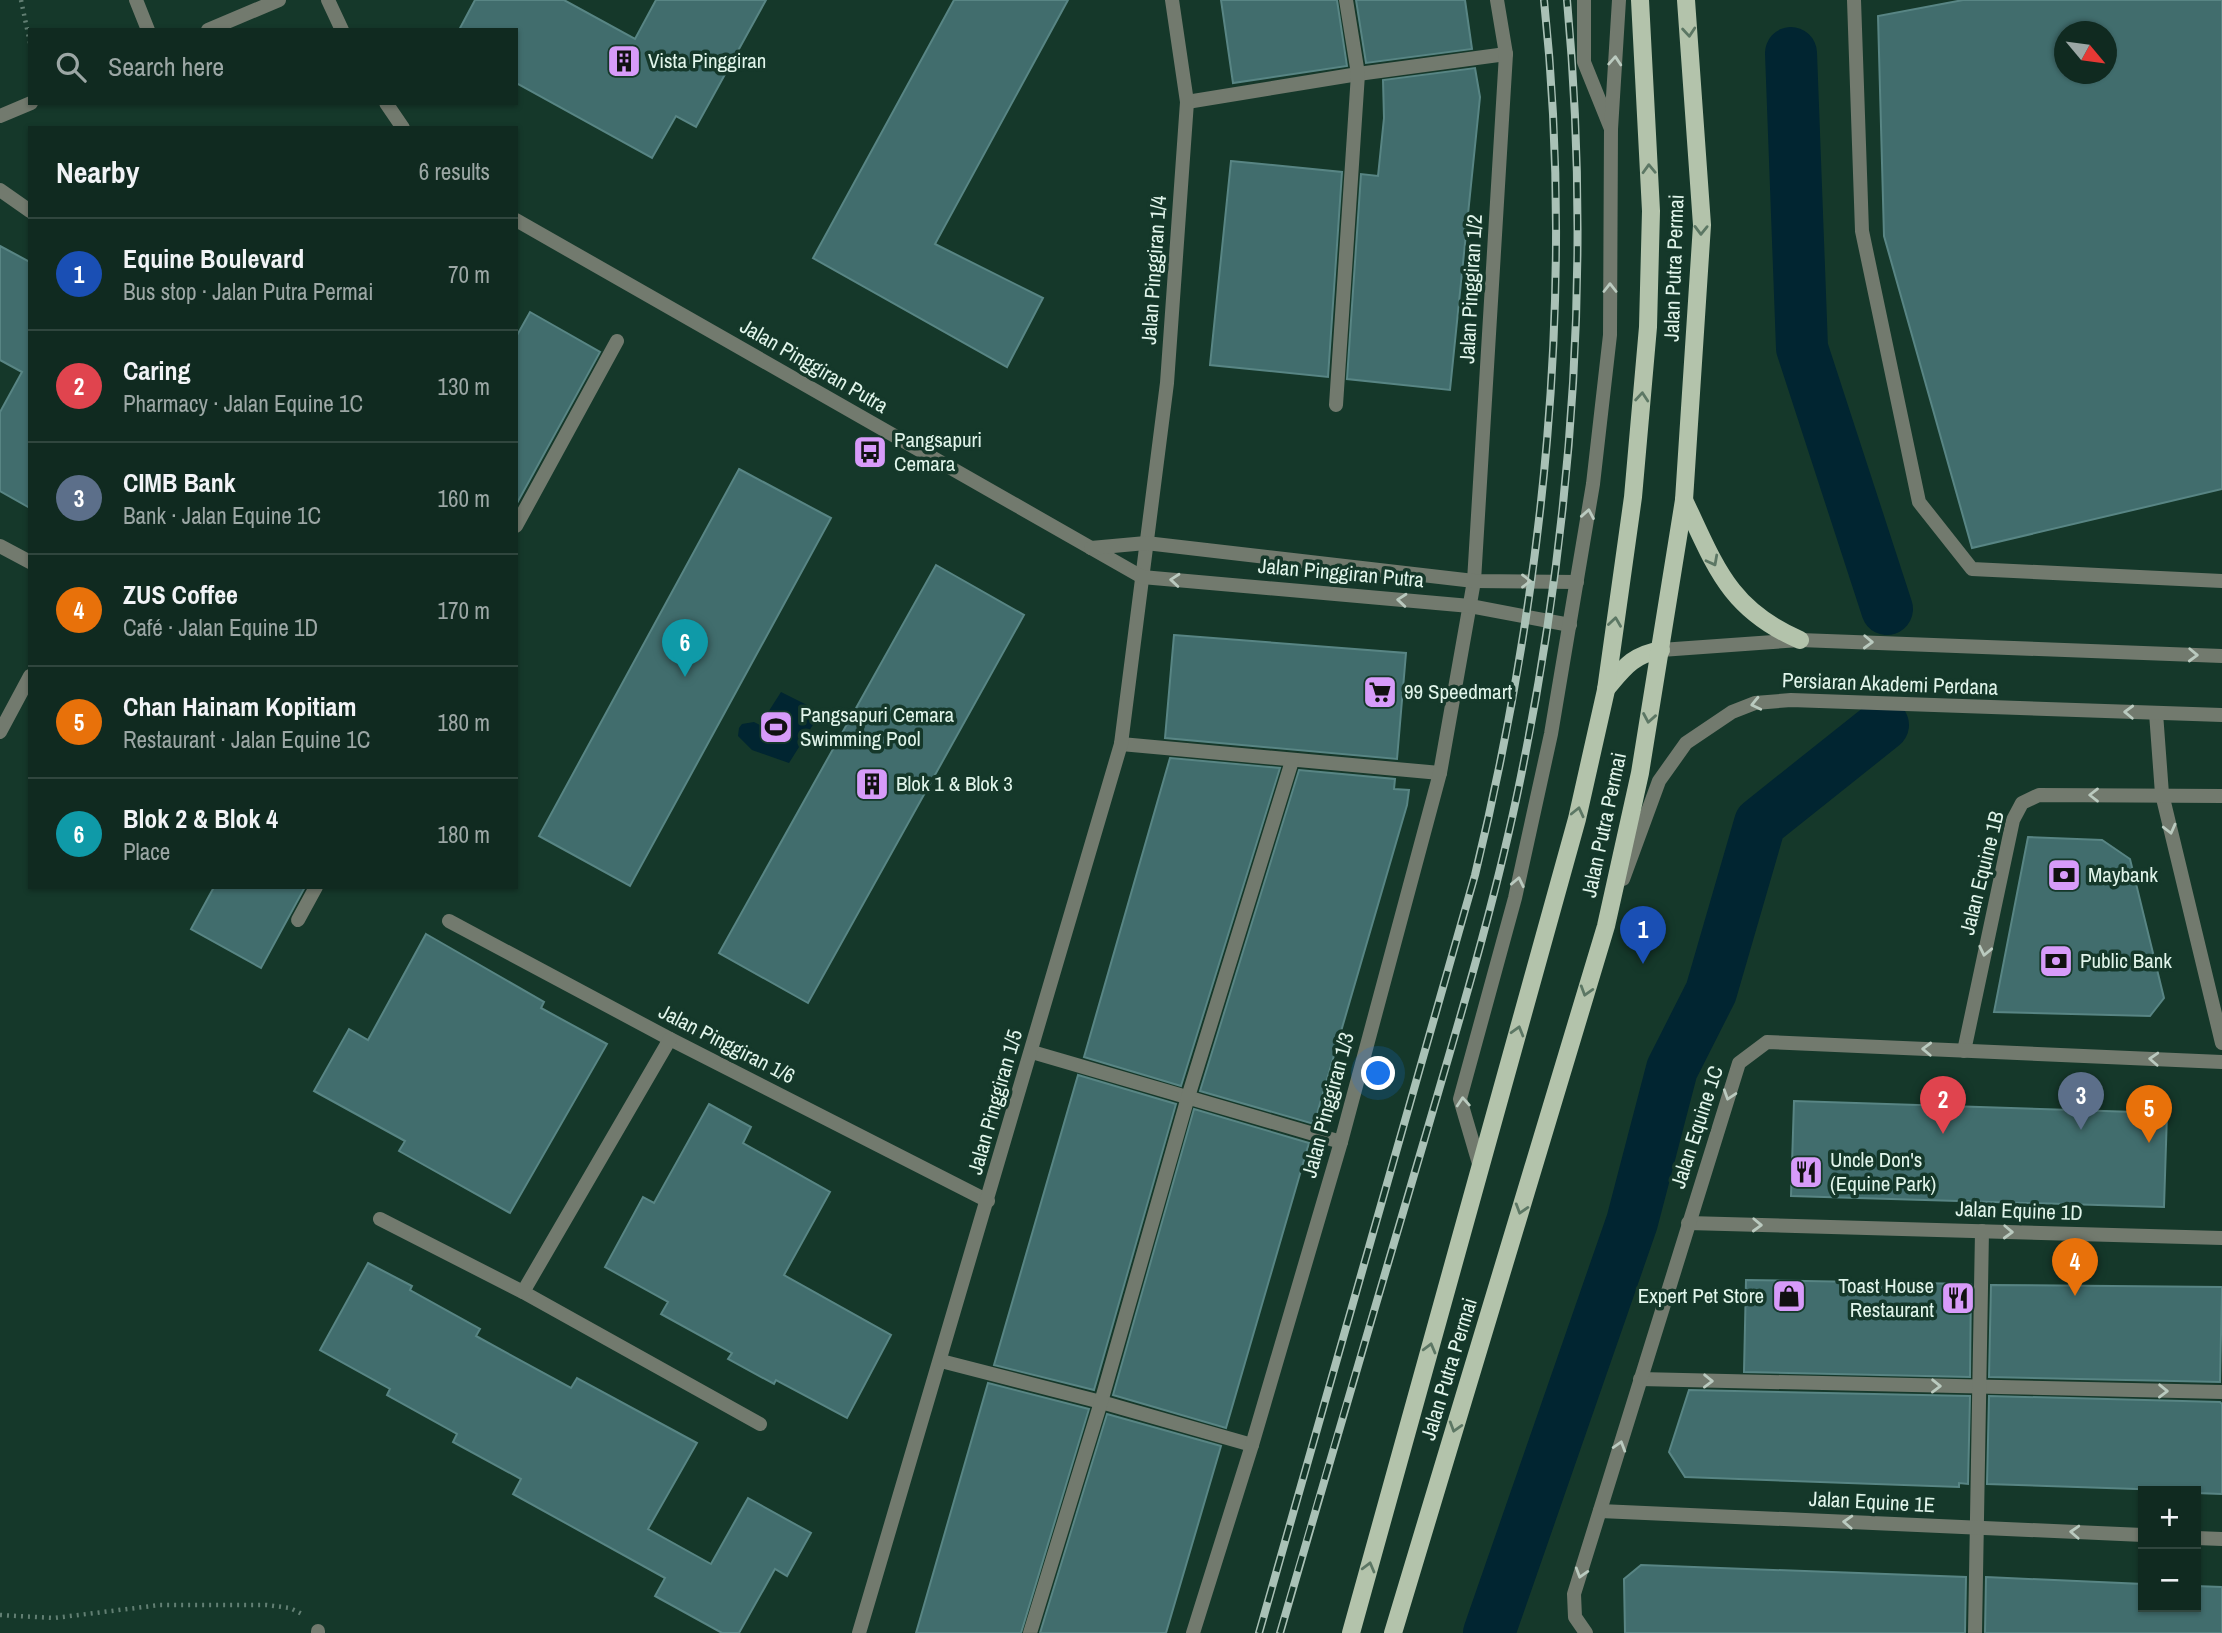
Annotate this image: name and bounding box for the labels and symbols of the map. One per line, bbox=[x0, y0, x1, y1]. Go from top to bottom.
north arrow bbox=[2054, 21, 2117, 84]
one-way arrow bbox=[1681, 27, 1696, 38]
building icon: Vista Pinggiran bbox=[605, 42, 643, 80]
place label: Vista Pinggiran bbox=[648, 46, 766, 75]
one-way arrow bbox=[1607, 55, 1622, 66]
one-way arrow bbox=[1642, 164, 1657, 175]
street label: Jalan Pinggiran 1/4 bbox=[1134, 194, 1173, 345]
street label: Jalan Putra Permai bbox=[1656, 194, 1691, 342]
street label: Jalan Pinggiran 1/2 bbox=[1452, 214, 1489, 364]
one-way arrow bbox=[1693, 225, 1709, 235]
one-way arrow bbox=[1602, 282, 1618, 293]
street label: Jalan Pinggiran Putra bbox=[735, 311, 894, 420]
one-way arrow bbox=[1634, 391, 1649, 402]
place label: Pangsapuri Cemara bbox=[894, 425, 982, 478]
bus stop icon: Pangsapuri Cemara bbox=[851, 433, 889, 471]
one-way arrow bbox=[1580, 508, 1595, 520]
street label: Jalan Pinggiran Putra bbox=[1257, 551, 1426, 594]
one-way arrow bbox=[1705, 554, 1719, 566]
one-way arrow bbox=[1169, 573, 1180, 588]
one-way arrow bbox=[1521, 573, 1531, 589]
one-way arrow bbox=[1396, 593, 1407, 608]
one-way arrow bbox=[1608, 617, 1623, 628]
pin: 6 bbox=[662, 619, 708, 677]
one-way arrow bbox=[1863, 635, 1874, 650]
one-way arrow bbox=[2188, 647, 2199, 662]
street label: Persiaran Akademi Perdana bbox=[1781, 665, 1999, 702]
supermarket icon: 99 Speedmart bbox=[1361, 673, 1399, 711]
place label: 99 Speedmart bbox=[1404, 677, 1512, 706]
one-way arrow bbox=[1750, 696, 1762, 711]
place label: Pangsapuri Cemara Swimming Pool bbox=[800, 700, 955, 753]
one-way arrow bbox=[2124, 705, 2135, 720]
sports icon: Pangsapuri Cemara Swimming Pool bbox=[757, 708, 795, 746]
one-way arrow bbox=[1643, 712, 1658, 724]
street label: Jalan Putra Permai bbox=[1574, 750, 1633, 900]
building icon: Blok 1 & Blok 3 bbox=[853, 765, 891, 803]
place label: Blok 1 & Blok 3 bbox=[896, 769, 1013, 798]
one-way arrow bbox=[2088, 787, 2098, 803]
one-way arrow bbox=[1570, 806, 1585, 818]
street label: Jalan Equine 1B bbox=[1952, 808, 2011, 938]
one-way arrow bbox=[2162, 823, 2176, 835]
bank icon: Maybank bbox=[2045, 856, 2083, 894]
place label: Maybank bbox=[2088, 860, 2158, 889]
one-way arrow bbox=[1510, 876, 1525, 888]
pin: 1 bbox=[1620, 906, 1666, 964]
bank icon: Public Bank bbox=[2037, 942, 2075, 980]
one-way arrow bbox=[1978, 945, 1993, 957]
place label: Public Bank bbox=[2080, 946, 2172, 975]
one-way arrow bbox=[1579, 985, 1594, 997]
street label: Jalan Pinggiran 1/6 bbox=[654, 997, 800, 1090]
one-way arrow bbox=[1509, 1025, 1524, 1037]
street label: Jalan Pinggiran 1/5 bbox=[960, 1026, 1029, 1178]
street label: Jalan Pinggiran 1/3 bbox=[1294, 1029, 1361, 1181]
one-way arrow bbox=[1921, 1042, 1932, 1057]
one-way arrow bbox=[2148, 1052, 2159, 1067]
your location bbox=[1361, 1056, 1395, 1090]
street label: Jalan Equine 1C bbox=[1663, 1062, 1730, 1192]
pin: 3 bbox=[2058, 1072, 2104, 1130]
pin: 2 bbox=[1920, 1076, 1966, 1134]
pin: 5 bbox=[2126, 1085, 2172, 1143]
one-way arrow bbox=[1723, 1088, 1737, 1100]
one-way arrow bbox=[1456, 1096, 1471, 1107]
place label: Uncle Don's (Equine Park) bbox=[1830, 1145, 1936, 1198]
restaurant icon: Uncle Don's (Equine Park) bbox=[1787, 1153, 1825, 1191]
street label: Jalan Equine 1D bbox=[1955, 1194, 2083, 1227]
one-way arrow bbox=[1514, 1203, 1529, 1215]
one-way arrow bbox=[1751, 1217, 1762, 1232]
one-way arrow bbox=[2003, 1224, 2014, 1239]
pin: 4 bbox=[2052, 1238, 2098, 1296]
place label: Toast House Restaurant bbox=[1838, 1271, 1934, 1324]
shop icon: Expert Pet Store bbox=[1770, 1277, 1808, 1315]
restaurant icon: Toast House Restaurant bbox=[1939, 1279, 1977, 1317]
place label: Expert Pet Store bbox=[1638, 1281, 1764, 1310]
street label: Jalan Putra Permai bbox=[1413, 1294, 1484, 1444]
one-way arrow bbox=[1421, 1342, 1436, 1354]
one-way arrow bbox=[1704, 1373, 1714, 1389]
one-way arrow bbox=[1931, 1378, 1942, 1394]
one-way arrow bbox=[2158, 1383, 2169, 1398]
one-way arrow bbox=[1449, 1421, 1464, 1433]
one-way arrow bbox=[1611, 1440, 1626, 1452]
street label: Jalan Equine 1E bbox=[1808, 1484, 1936, 1519]
one-way arrow bbox=[1842, 1515, 1853, 1530]
one-way arrow bbox=[2069, 1525, 2080, 1540]
one-way arrow bbox=[1361, 1561, 1375, 1573]
one-way arrow bbox=[1574, 1567, 1589, 1579]

